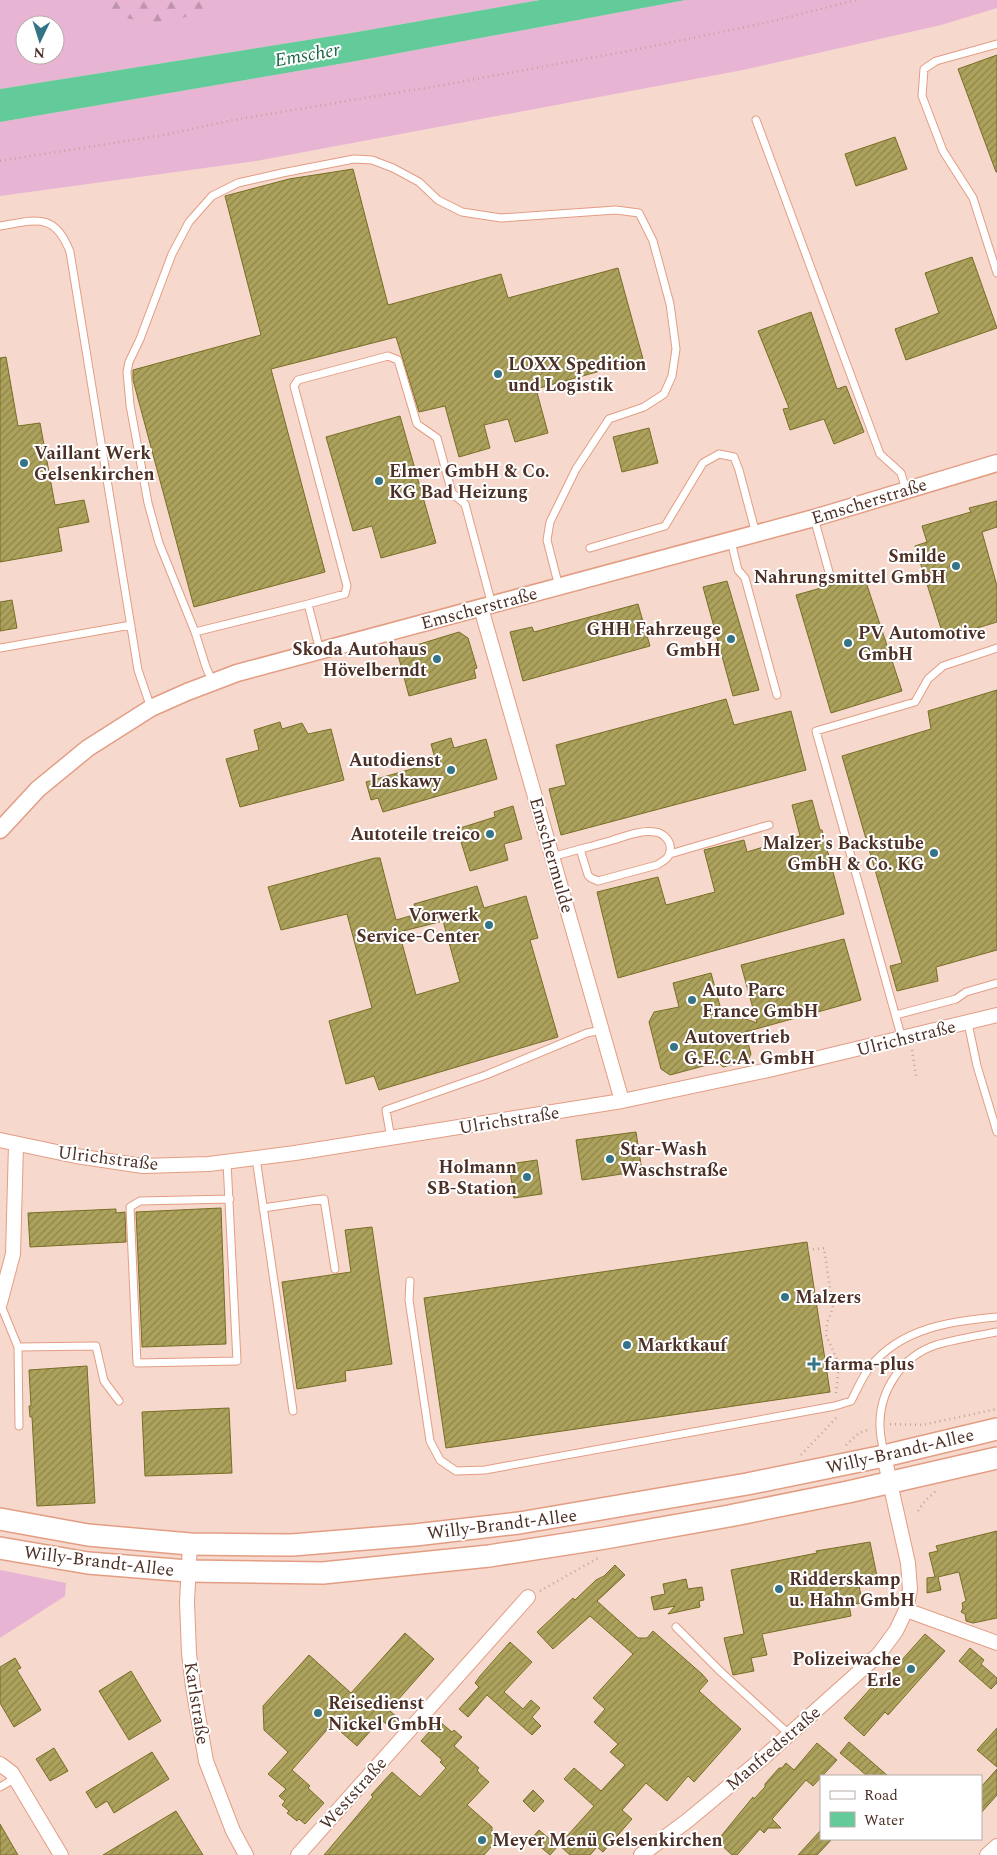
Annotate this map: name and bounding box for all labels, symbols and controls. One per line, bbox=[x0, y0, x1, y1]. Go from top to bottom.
north arrow bbox=[15, 15, 65, 65]
water label: Emscher bbox=[272, 35, 343, 75]
text: N bbox=[33, 42, 46, 63]
place label: LOXX Spedition und Logistik bbox=[508, 351, 646, 399]
marker: LOXX Spedition und Logistik bbox=[492, 368, 504, 380]
place label: Vaillant Werk Gelsenkirchen bbox=[34, 440, 155, 488]
marker: Vaillant Werk Gelsenkirchen bbox=[18, 457, 30, 469]
place label: Elmer GmbH & Co. KG Bad Heizung bbox=[389, 458, 550, 506]
street label: Emscherstraße bbox=[808, 471, 930, 532]
marker: Elmer GmbH & Co. KG Bad Heizung bbox=[373, 475, 385, 487]
place label: Smilde Nahrungsmittel GmbH bbox=[754, 543, 946, 591]
marker: Smilde Nahrungsmittel GmbH bbox=[950, 560, 962, 572]
street label: Emscherstraße bbox=[418, 580, 540, 637]
place label: GHH Fahrzeuge GmbH bbox=[587, 616, 721, 664]
place label: PV Automotive GmbH bbox=[858, 620, 986, 668]
marker: GHH Fahrzeuge GmbH bbox=[725, 633, 737, 645]
place label: Skoda Autohaus Hövelberndt bbox=[292, 636, 427, 684]
marker: PV Automotive GmbH bbox=[842, 637, 854, 649]
marker: Skoda Autohaus Hövelberndt bbox=[431, 653, 443, 665]
place label: Autodienst Laskawy bbox=[349, 747, 442, 795]
marker: Autodienst Laskawy bbox=[445, 764, 457, 776]
street label: Emschermulde bbox=[522, 794, 581, 916]
place label: Autoteile treico bbox=[350, 821, 480, 848]
marker: Autoteile treico bbox=[484, 828, 496, 840]
place label: Malzer's Backstube GmbH & Co. KG bbox=[762, 830, 924, 878]
marker: Malzer's Backstube GmbH & Co. KG bbox=[928, 847, 940, 859]
place label: Vorwerk Service-Center bbox=[356, 902, 479, 950]
marker: Vorwerk Service-Center bbox=[483, 919, 495, 931]
place label: Auto Parc France GmbH bbox=[702, 977, 818, 1025]
marker: Auto Parc France GmbH bbox=[686, 994, 698, 1006]
street label: Ulrichstraße bbox=[854, 1013, 959, 1064]
place label: Autovertrieb G.E.C.A. GmbH bbox=[684, 1024, 815, 1072]
marker: Autovertrieb G.E.C.A. GmbH bbox=[668, 1041, 680, 1053]
street label: Ulrichstraße bbox=[457, 1099, 561, 1142]
place label: Star-Wash Waschstraße bbox=[620, 1136, 728, 1184]
street label: Ulrichstraße bbox=[56, 1139, 160, 1178]
marker: Star-Wash Waschstraße bbox=[604, 1153, 616, 1165]
place label: Holmann SB-Station bbox=[427, 1154, 517, 1202]
marker: Holmann SB-Station bbox=[521, 1171, 533, 1183]
place label: Malzers bbox=[795, 1284, 861, 1311]
marker: Malzers bbox=[779, 1291, 791, 1303]
place label: Marktkauf bbox=[637, 1332, 728, 1359]
marker: Marktkauf bbox=[621, 1339, 633, 1351]
place label: farma-plus bbox=[824, 1351, 915, 1378]
marker: farma-plus bbox=[808, 1358, 820, 1370]
street label: Willy-Brandt-Allee bbox=[823, 1421, 977, 1482]
street label: Willy-Brandt-Allee bbox=[425, 1502, 579, 1547]
street label: Willy-Brandt-Allee bbox=[22, 1539, 176, 1584]
place label: Ridderskamp u. Hahn GmbH bbox=[789, 1566, 915, 1614]
marker: Ridderskamp u. Hahn GmbH bbox=[773, 1583, 785, 1595]
place label: Polizeiwache Erle bbox=[792, 1646, 901, 1694]
street label: Karlstraße bbox=[177, 1660, 216, 1747]
marker: Polizeiwache Erle bbox=[905, 1663, 917, 1675]
place label: Reisedienst Nickel GmbH bbox=[328, 1690, 442, 1738]
street label: Manfredstraße bbox=[720, 1699, 827, 1797]
marker: Reisedienst Nickel GmbH bbox=[312, 1707, 324, 1719]
street label: Weststraße bbox=[313, 1751, 393, 1836]
legend bbox=[820, 1775, 982, 1840]
text: Road bbox=[864, 1784, 898, 1807]
text: Water bbox=[864, 1809, 904, 1832]
place label: Meyer Menü Gelsenkirchen bbox=[492, 1827, 723, 1854]
marker: Meyer Menü Gelsenkirchen bbox=[476, 1834, 488, 1846]

